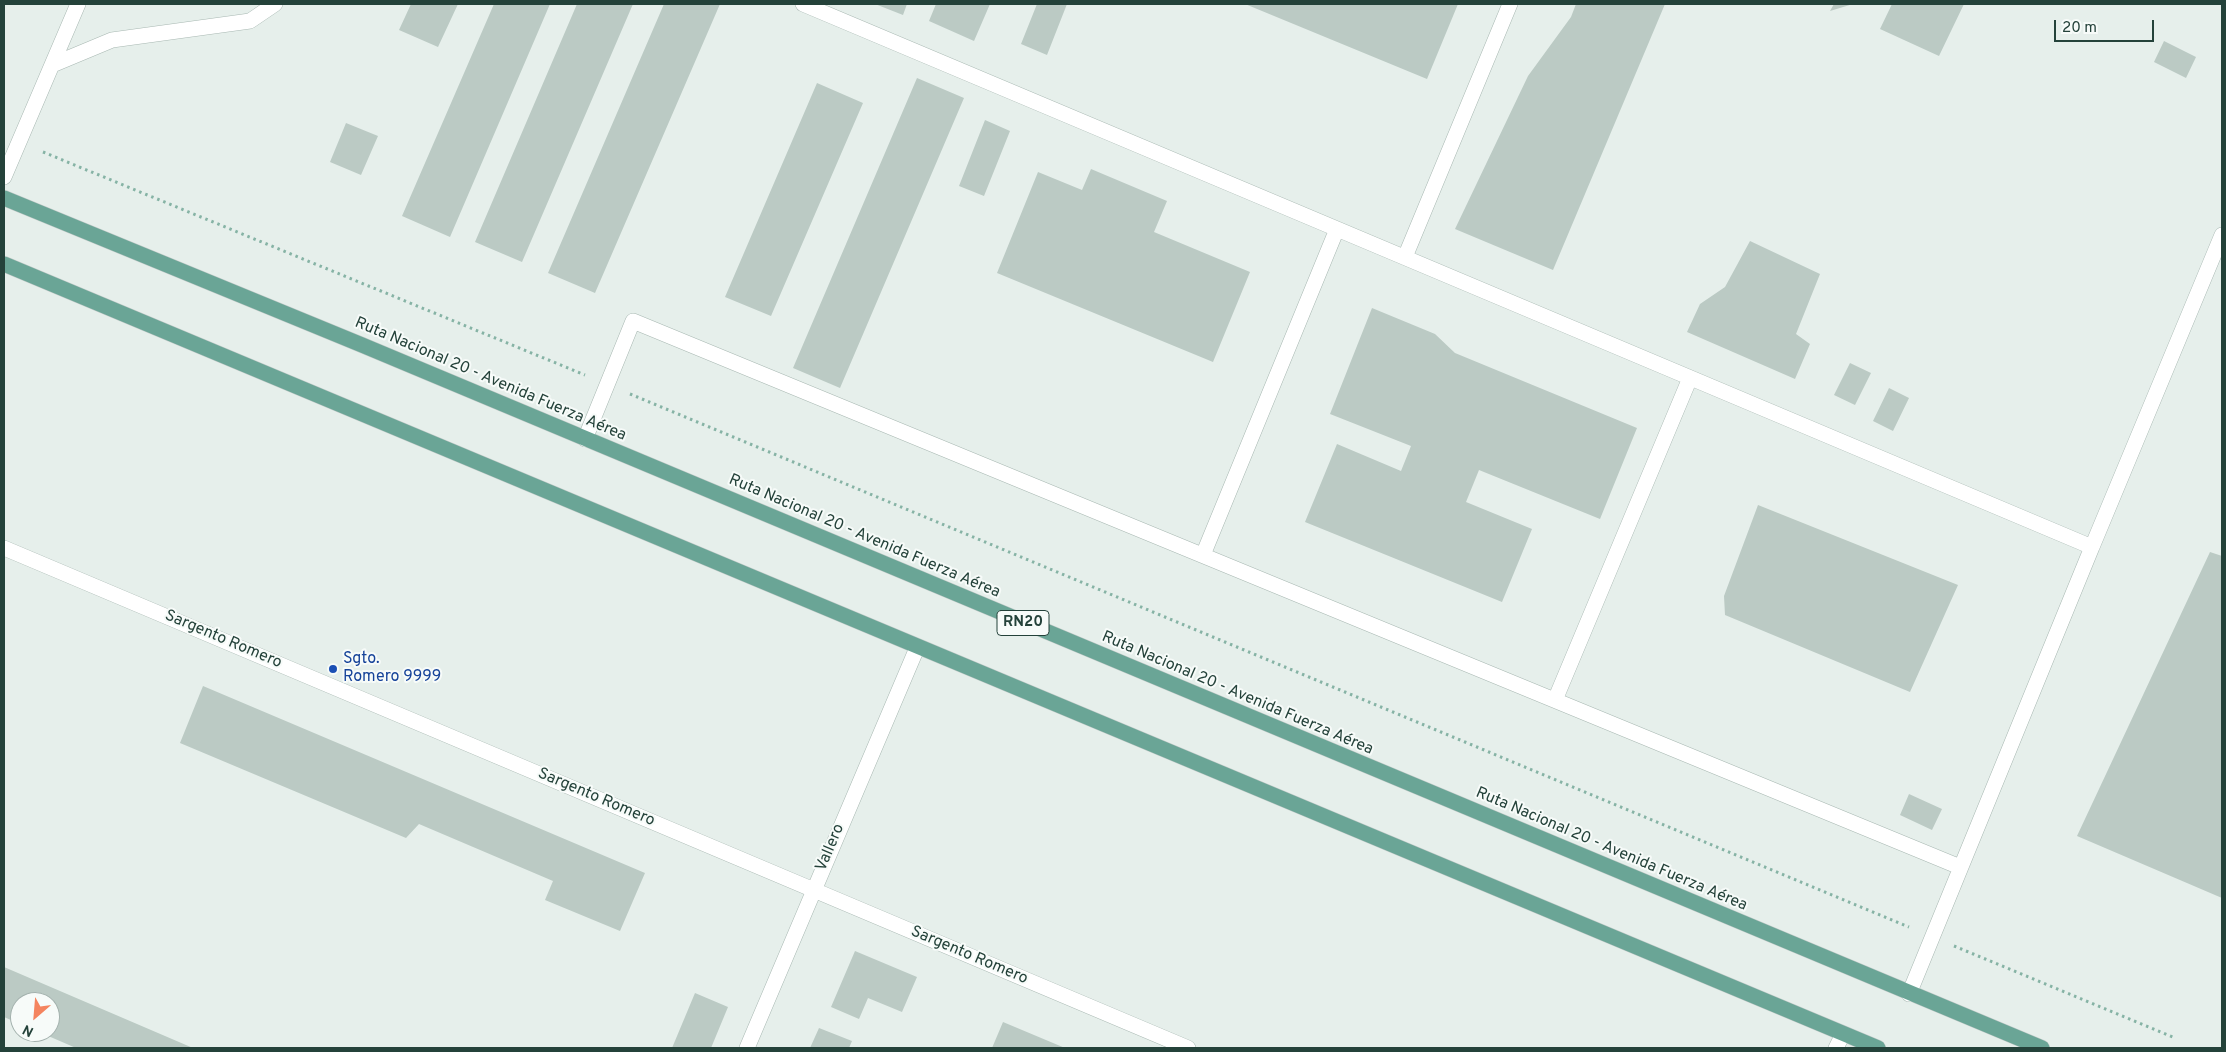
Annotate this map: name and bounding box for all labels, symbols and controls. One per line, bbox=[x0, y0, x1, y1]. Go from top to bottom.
scale bar bbox=[2056, 10, 2156, 42]
text: 20 m bbox=[2062, 19, 2097, 38]
street label: Ruta Nacional 20 - Avenida Fuerza Aérea bbox=[351, 314, 629, 446]
street label: Ruta Nacional 20 - Avenida Fuerza Aérea bbox=[725, 471, 1003, 603]
street label: Sargento Romero bbox=[162, 607, 284, 673]
road number: RN20 bbox=[997, 610, 1049, 636]
street label: Ruta Nacional 20 - Avenida Fuerza Aérea bbox=[1098, 628, 1376, 760]
place label: Sgto. Romero 9999 bbox=[343, 650, 441, 688]
marker: Sgto. Romero 9999 bbox=[327, 663, 339, 675]
street label: Sargento Romero bbox=[535, 765, 657, 831]
street label: Ruta Nacional 20 - Avenida Fuerza Aérea bbox=[1472, 784, 1750, 916]
street label: Vallero bbox=[812, 821, 850, 875]
street label: Sargento Romero bbox=[908, 923, 1030, 989]
north arrow bbox=[10, 992, 60, 1042]
text: N bbox=[20, 1020, 37, 1040]

